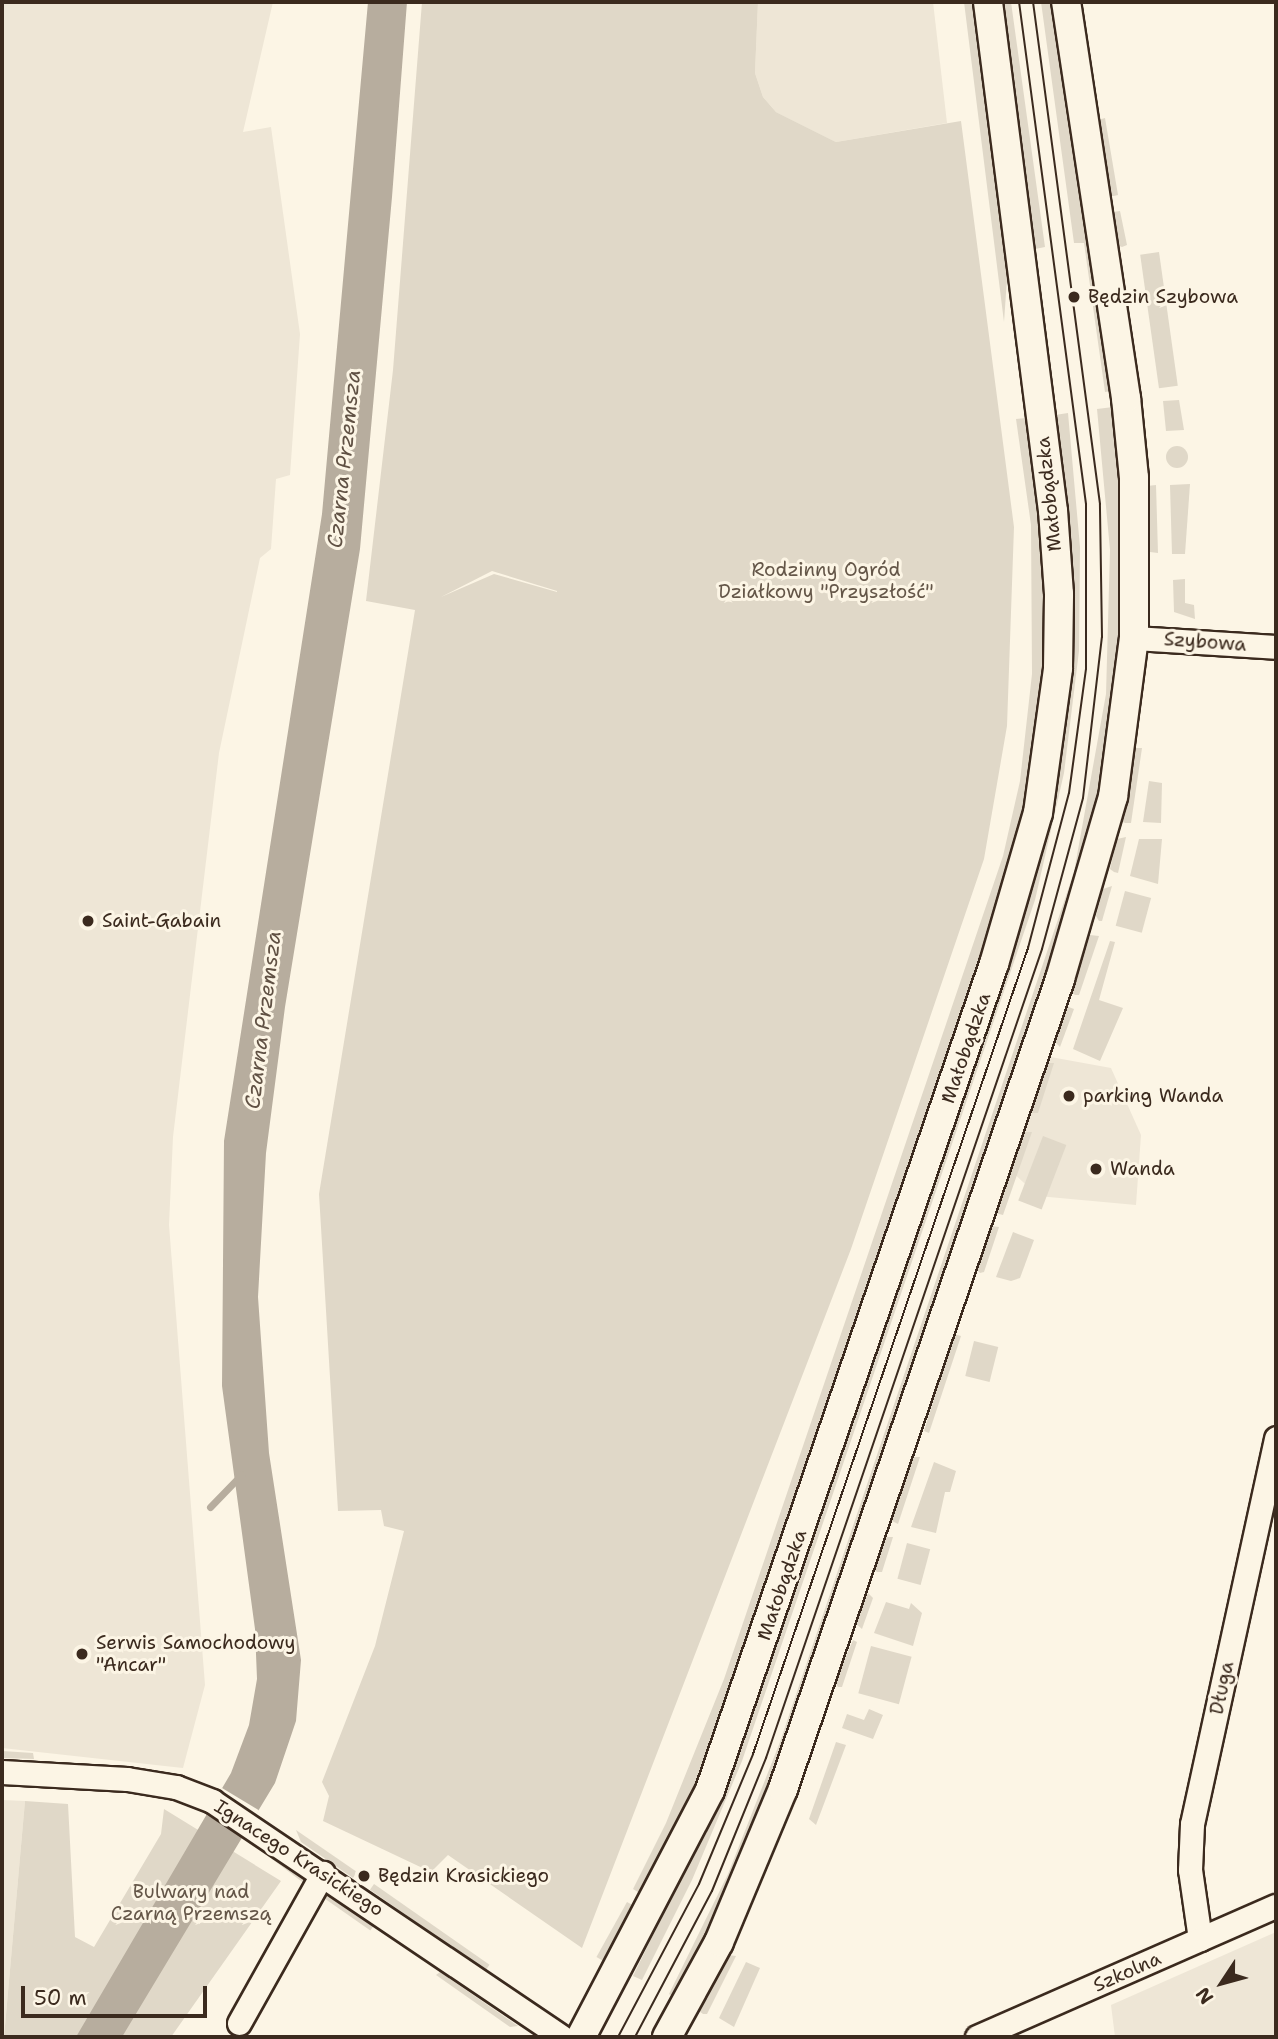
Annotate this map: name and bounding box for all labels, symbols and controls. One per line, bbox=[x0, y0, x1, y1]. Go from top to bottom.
place label: Będzin Szybowa bbox=[1088, 286, 1238, 308]
marker: Będzin Szybowa bbox=[1066, 289, 1082, 305]
water label: Czarna Przemsza bbox=[322, 369, 366, 549]
street label: Małobądzka bbox=[1032, 435, 1066, 553]
park label: Rodzinny Ogród Działkowy "Przyszłość" bbox=[718, 559, 934, 603]
street label: Szybowa bbox=[1163, 628, 1247, 656]
place label: Saint-Gabain bbox=[102, 910, 221, 932]
marker: Saint-Gabain bbox=[80, 913, 96, 929]
water label: Czarna Przemsza bbox=[240, 930, 286, 1110]
street label: Małobądzka bbox=[936, 990, 996, 1106]
place label: parking Wanda bbox=[1083, 1085, 1223, 1107]
marker: parking Wanda bbox=[1061, 1088, 1077, 1104]
place label: Wanda bbox=[1110, 1158, 1175, 1180]
marker: Wanda bbox=[1088, 1161, 1104, 1177]
street label: Małobądzka bbox=[752, 1527, 812, 1643]
place label: Serwis Samochodowy "Ancar" bbox=[96, 1632, 296, 1676]
marker: Serwis Samochodowy "Ancar" bbox=[74, 1646, 90, 1662]
street label: Długa bbox=[1205, 1659, 1239, 1717]
street label: Ignacego Krasickiego bbox=[210, 1795, 388, 1921]
place label: Będzin Krasickiego bbox=[378, 1865, 549, 1887]
marker: Będzin Krasickiego bbox=[356, 1868, 372, 1884]
park label: Bulwary nad Czarną Przemszą bbox=[111, 1881, 271, 1925]
street label: Szkolna bbox=[1090, 1947, 1164, 1997]
north arrow bbox=[1187, 1948, 1257, 2018]
scale bar bbox=[24, 1972, 210, 2016]
text: N bbox=[1190, 1982, 1219, 2009]
text: 50 m bbox=[34, 1984, 87, 2012]

